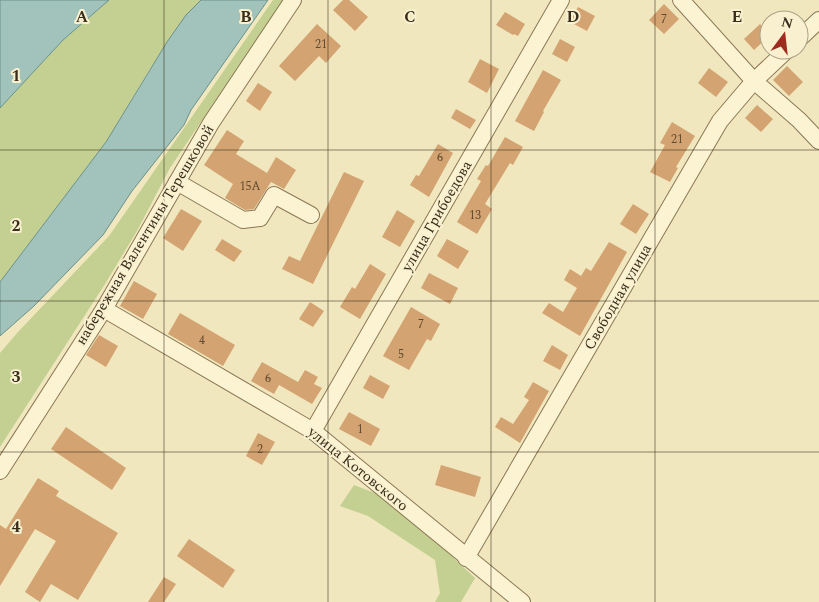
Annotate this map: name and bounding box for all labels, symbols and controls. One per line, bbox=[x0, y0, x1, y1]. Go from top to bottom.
text: A bbox=[76, 5, 89, 29]
text: B bbox=[240, 5, 252, 29]
text: C bbox=[404, 5, 416, 29]
text: D bbox=[567, 5, 580, 29]
text: E bbox=[732, 5, 742, 29]
house number: 7 bbox=[661, 10, 667, 29]
north arrow bbox=[759, 10, 809, 60]
text: N bbox=[779, 11, 795, 35]
house number: 21 bbox=[315, 35, 327, 54]
text: 1 bbox=[12, 64, 20, 88]
street label: набережная Валентины Терешковой bbox=[70, 120, 220, 350]
house number: 21 bbox=[671, 130, 683, 149]
house number: 6 bbox=[437, 148, 443, 167]
street label: улица Грибоедова bbox=[395, 156, 479, 277]
house number: 15А bbox=[239, 177, 261, 196]
house number: 13 bbox=[469, 206, 481, 225]
text: 2 bbox=[12, 214, 21, 238]
street label: Свободная улица bbox=[578, 239, 658, 354]
house number: 7 bbox=[418, 315, 424, 334]
house number: 4 bbox=[199, 331, 205, 350]
house number: 5 bbox=[398, 345, 404, 364]
text: 3 bbox=[12, 365, 21, 389]
house number: 6 bbox=[265, 369, 271, 388]
street label: улица Котовского bbox=[302, 420, 413, 517]
house number: 1 bbox=[357, 420, 363, 439]
house number: 2 bbox=[257, 440, 263, 459]
text: 4 bbox=[12, 515, 21, 539]

